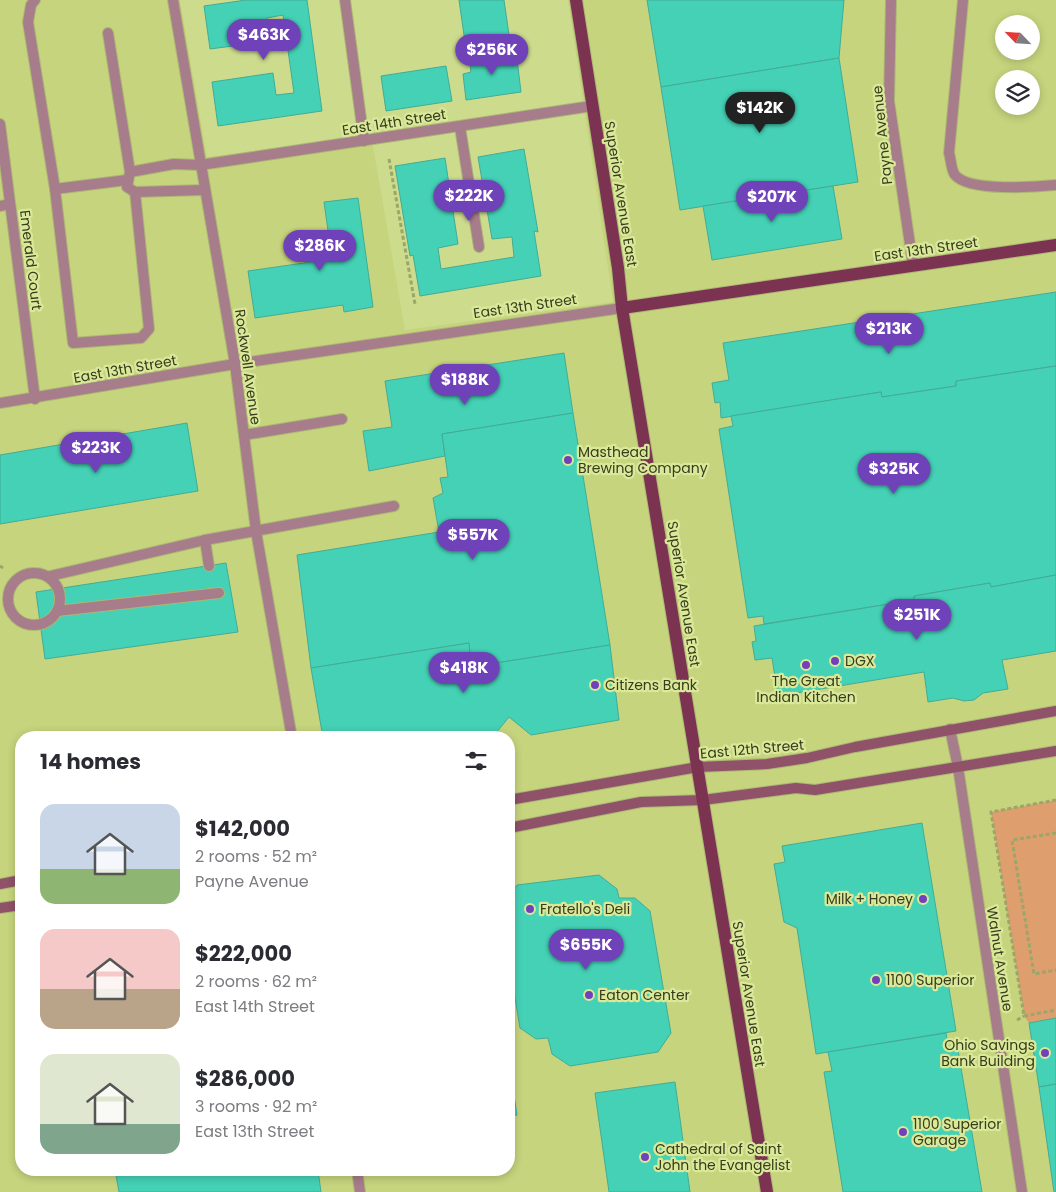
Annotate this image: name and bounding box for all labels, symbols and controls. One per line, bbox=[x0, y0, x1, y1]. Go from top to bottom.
north arrow bbox=[995, 15, 1040, 60]
map controls bbox=[995, 15, 1040, 115]
pin: $463K bbox=[229, 18, 299, 61]
text: $463K bbox=[238, 23, 290, 46]
pin: $256K bbox=[457, 34, 527, 76]
text: $256K bbox=[466, 38, 518, 61]
button: layers bbox=[995, 70, 1040, 115]
street label: Payne Avenue bbox=[867, 84, 897, 185]
pin: $142K bbox=[725, 92, 795, 134]
text: $142K bbox=[736, 96, 784, 119]
street label: East 14th Street bbox=[341, 104, 447, 140]
street label: Superior Avenue East bbox=[600, 120, 642, 268]
pin: $222K bbox=[434, 180, 504, 222]
pin: $207K bbox=[737, 180, 807, 223]
text: $222K bbox=[444, 184, 494, 207]
text: $207K bbox=[747, 185, 797, 208]
street label: Emerald Court bbox=[15, 209, 47, 311]
pin: $286K bbox=[285, 230, 355, 272]
street label: East 13th Street bbox=[873, 232, 979, 266]
text: $286K bbox=[294, 234, 346, 257]
street label: East 13th Street bbox=[472, 289, 578, 323]
street label: Rockwell Avenue bbox=[230, 308, 266, 426]
pin: $213K bbox=[854, 312, 924, 355]
text: $213K bbox=[866, 317, 912, 340]
street label: East 13th Street bbox=[72, 350, 178, 388]
pin: $188K bbox=[430, 364, 500, 406]
text: $188K bbox=[441, 368, 489, 391]
pin: $223K bbox=[61, 432, 131, 474]
text: $223K bbox=[71, 436, 121, 459]
place label: Masthead Brewing Company bbox=[578, 442, 708, 478]
pin: $325K bbox=[859, 452, 929, 495]
marker: Masthead Brewing Company bbox=[562, 454, 574, 466]
text: $325K bbox=[869, 457, 919, 480]
pin: $557K bbox=[438, 518, 508, 561]
street label: Superior Avenue East bbox=[663, 520, 705, 668]
text: $557K bbox=[447, 523, 499, 546]
pin: $251K bbox=[882, 598, 952, 641]
text: $251K bbox=[893, 603, 941, 626]
place label: DGX bbox=[845, 651, 875, 671]
pin: $418K bbox=[429, 652, 499, 694]
marker: DGX bbox=[829, 655, 841, 667]
text: $418K bbox=[440, 656, 488, 679]
marker: The Great Indian Kitchen bbox=[800, 659, 812, 671]
place label: The Great Indian Kitchen bbox=[756, 671, 856, 707]
place label: Citizens Bank bbox=[605, 675, 698, 695]
marker: Citizens Bank bbox=[589, 679, 601, 691]
street label: East 12th Street bbox=[699, 735, 805, 763]
text: 14 homes bbox=[40, 747, 141, 776]
icon: filters bbox=[462, 747, 490, 775]
text: $142,000 bbox=[195, 814, 290, 843]
icon: home bbox=[80, 824, 140, 884]
text: 2 rooms · 52 m² bbox=[195, 845, 317, 868]
text: Payne Avenue bbox=[195, 870, 309, 893]
place label: Milk + Honey bbox=[826, 889, 913, 909]
marker: Milk + Honey bbox=[917, 893, 929, 905]
place label: Fratello's Deli bbox=[540, 899, 630, 919]
marker: Fratello's Deli bbox=[524, 903, 536, 915]
street label: Walnut Avenue bbox=[982, 905, 1018, 1013]
street label: Superior Avenue East bbox=[728, 920, 770, 1068]
pin: $655K bbox=[551, 928, 621, 971]
text: $655K bbox=[560, 933, 612, 956]
text: $222,000 bbox=[195, 939, 292, 968]
icon: home bbox=[80, 949, 140, 1009]
text: 2 rooms · 62 m² bbox=[195, 970, 317, 993]
place label: 1100 Superior bbox=[886, 970, 974, 990]
marker: 1100 Superior bbox=[870, 974, 882, 986]
place label: Eaton Center bbox=[599, 985, 690, 1005]
marker: Eaton Center bbox=[583, 989, 595, 1001]
text: East 14th Street bbox=[195, 995, 315, 1018]
place label: Ohio Savings Bank Building bbox=[941, 1035, 1035, 1071]
marker: Ohio Savings Bank Building bbox=[1039, 1047, 1051, 1059]
text: $286,000 bbox=[195, 1064, 295, 1093]
icon: home bbox=[80, 1074, 140, 1134]
text: 3 rooms · 92 m² bbox=[195, 1095, 317, 1118]
place label: 1100 Superior Garage bbox=[913, 1114, 1001, 1150]
text: East 13th Street bbox=[195, 1120, 314, 1143]
marker: 1100 Superior Garage bbox=[897, 1126, 909, 1138]
place label: Cathedral of Saint John the Evangelist bbox=[655, 1139, 790, 1175]
marker: Cathedral of Saint John the Evangelist bbox=[639, 1151, 651, 1163]

